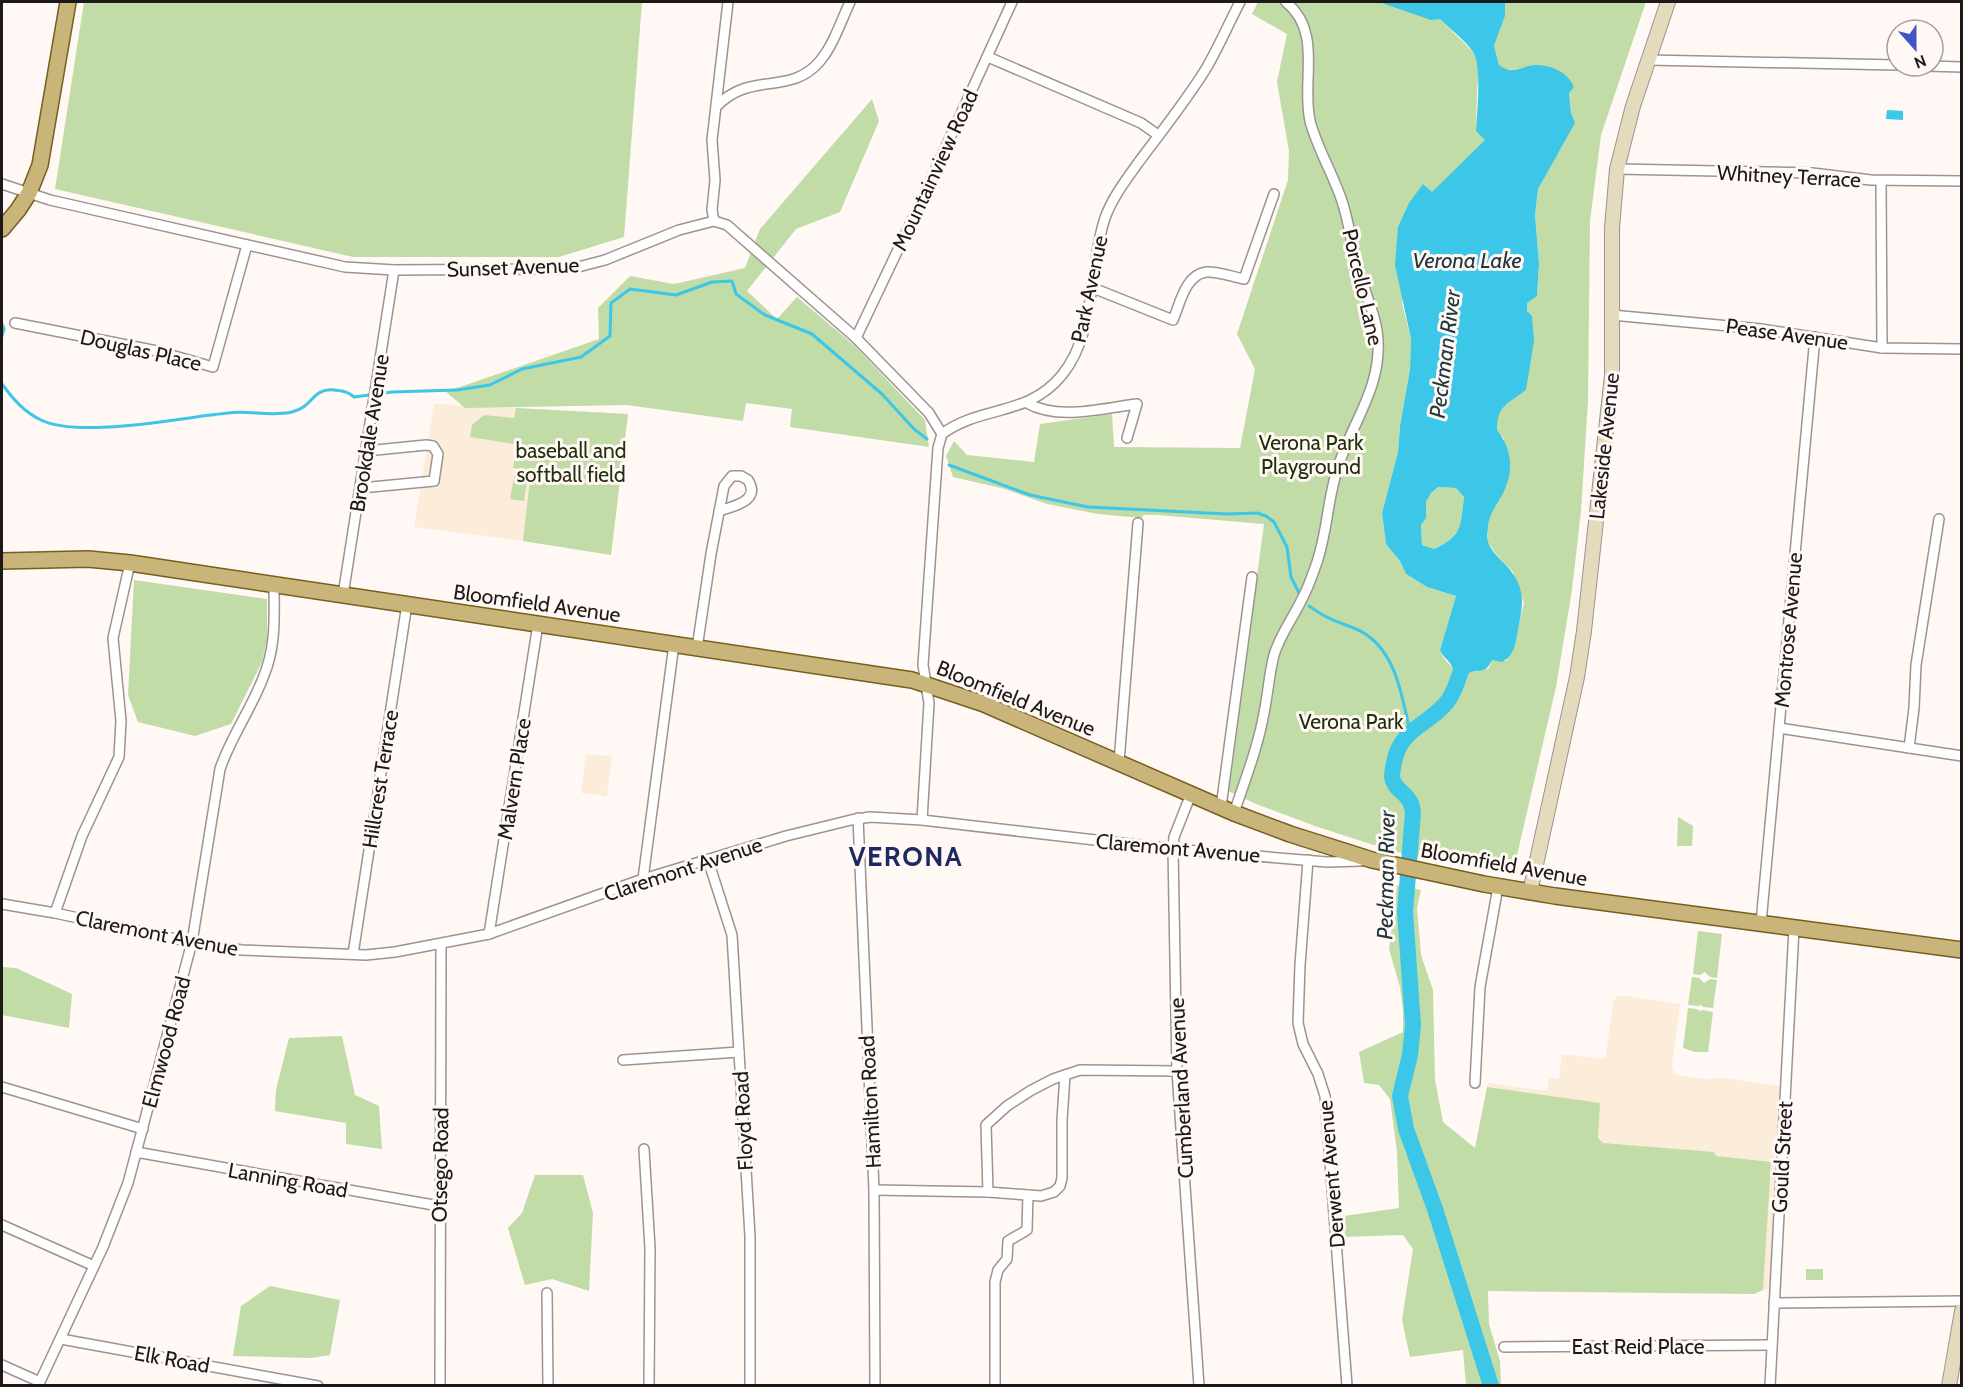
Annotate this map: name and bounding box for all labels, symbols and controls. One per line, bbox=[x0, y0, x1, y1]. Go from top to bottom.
north arrow bbox=[1885, 18, 1945, 78]
text: N bbox=[1912, 51, 1929, 72]
street label: Mountainview Road bbox=[887, 85, 983, 255]
street label: Whitney Terrace bbox=[1716, 160, 1862, 192]
street label: Porcello Lane bbox=[1337, 226, 1389, 348]
street label: Park Avenue bbox=[1065, 233, 1113, 345]
water label: Verona Lake bbox=[1412, 247, 1522, 274]
street label: Sunset Avenue bbox=[446, 252, 580, 282]
water label: Peckman River bbox=[1424, 287, 1466, 420]
street label: Pease Avenue bbox=[1724, 313, 1850, 355]
street label: Douglas Place bbox=[78, 324, 204, 376]
street label: Brookdale Avenue bbox=[344, 352, 394, 514]
street label: Lakeside Avenue bbox=[1584, 371, 1624, 520]
park label: Verona Park Playground bbox=[1259, 430, 1364, 479]
park label: baseball and softball field bbox=[515, 438, 627, 487]
street label: Montrose Avenue bbox=[1769, 551, 1807, 709]
street label: Bloomfield Avenue bbox=[452, 579, 622, 627]
street label: Bloomfield Avenue bbox=[933, 655, 1099, 741]
street label: Hillcrest Terrace bbox=[357, 708, 403, 850]
park label: Verona Park bbox=[1299, 709, 1404, 734]
street label: Malvern Place bbox=[492, 716, 536, 842]
water label: Peckman River bbox=[1371, 809, 1401, 940]
street label: Claremont Avenue bbox=[1095, 828, 1262, 868]
street label: Claremont Avenue bbox=[601, 832, 766, 906]
street label: Bloomfield Avenue bbox=[1419, 837, 1589, 891]
district label: VERONA bbox=[849, 840, 963, 873]
street label: Claremont Avenue bbox=[74, 905, 241, 961]
street label: Elmwood Road bbox=[136, 974, 196, 1110]
street label: Cumberland Avenue bbox=[1164, 997, 1198, 1179]
street label: Hamilton Road bbox=[854, 1035, 886, 1169]
street label: Floyd Road bbox=[728, 1071, 758, 1171]
street label: Derwent Avenue bbox=[1312, 1099, 1350, 1249]
street label: Gould Street bbox=[1767, 1101, 1797, 1213]
street label: Otsego Road bbox=[426, 1107, 454, 1223]
street label: Lanning Road bbox=[226, 1157, 350, 1203]
street label: East Reid Place bbox=[1571, 1334, 1705, 1359]
street label: Elk Road bbox=[132, 1340, 212, 1378]

